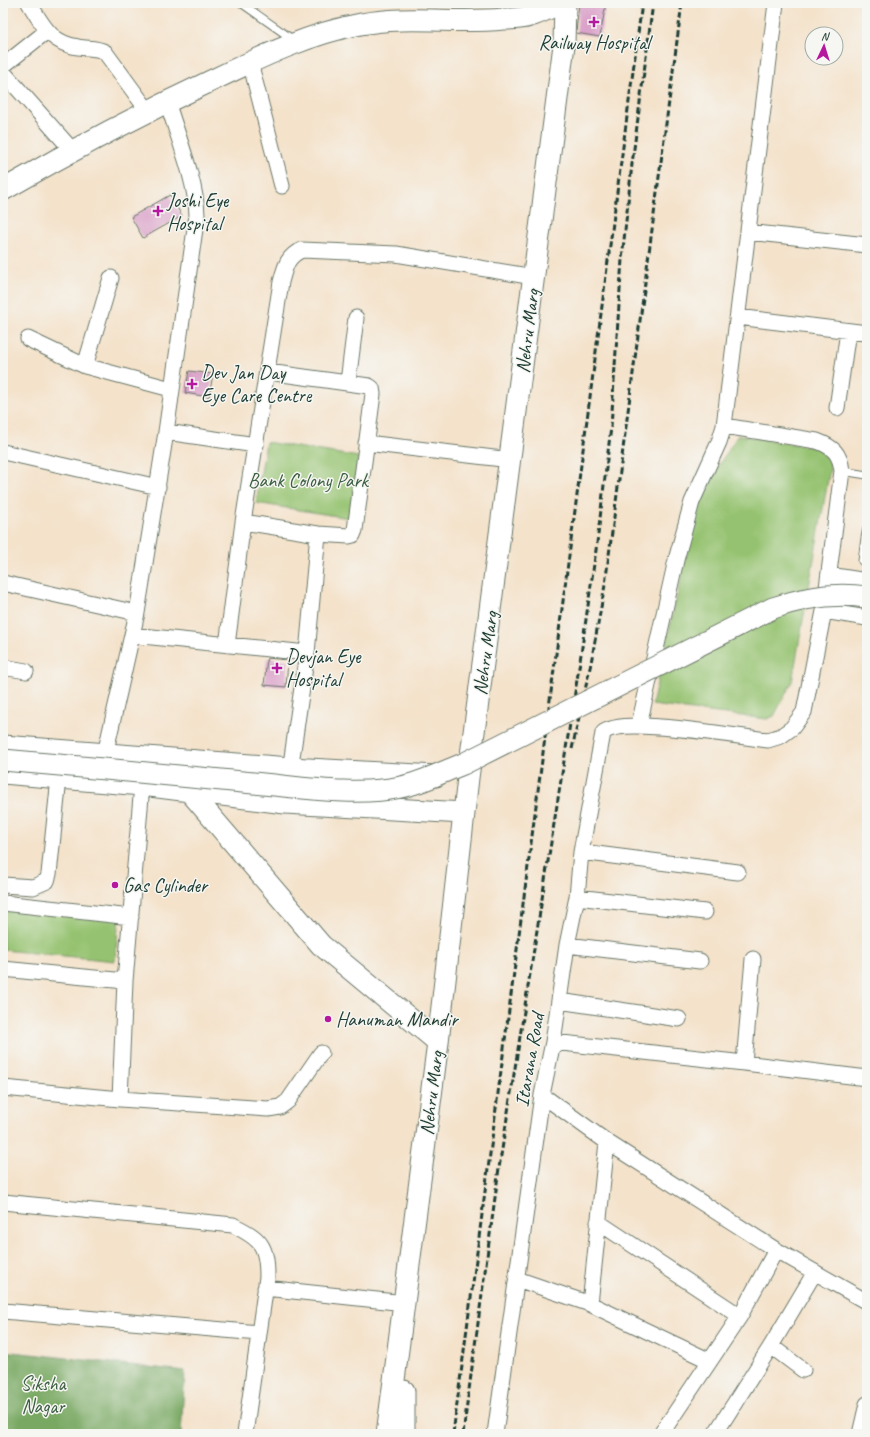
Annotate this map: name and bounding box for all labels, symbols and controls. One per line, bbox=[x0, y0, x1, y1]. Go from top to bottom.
marker: Railway Hospital bbox=[588, 16, 600, 28]
north arrow bbox=[804, 26, 844, 66]
text: N bbox=[821, 29, 831, 43]
place label: Railway Hospital bbox=[538, 30, 653, 55]
place label: Joshi Eye Hospital bbox=[166, 188, 230, 236]
marker: Joshi Eye Hospital bbox=[152, 205, 164, 217]
street label: Nehru Marg bbox=[510, 287, 545, 374]
place label: Dev Jan Day Eye Care Centre bbox=[201, 360, 313, 408]
marker: Dev Jan Day Eye Care Centre bbox=[186, 378, 198, 390]
park label: Bank Colony Park bbox=[248, 468, 370, 493]
street label: Nehru Marg bbox=[467, 609, 504, 697]
place label: Devjan Eye Hospital bbox=[286, 644, 362, 692]
marker: Devjan Eye Hospital bbox=[271, 662, 283, 674]
place label: Gas Cylinder bbox=[123, 873, 209, 898]
marker: Gas Cylinder bbox=[110, 880, 120, 890]
place label: Hanuman Mandir bbox=[336, 1007, 459, 1032]
street label: Itarana Road bbox=[509, 1008, 551, 1109]
marker: Hanuman Mandir bbox=[323, 1014, 333, 1024]
street label: Nehru Marg bbox=[414, 1049, 449, 1136]
park label: Siksha Nagar bbox=[20, 1371, 68, 1419]

